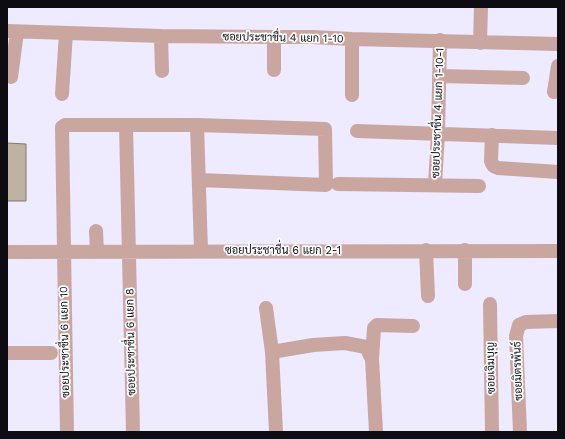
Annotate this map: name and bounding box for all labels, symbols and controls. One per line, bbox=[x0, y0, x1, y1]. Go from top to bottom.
street label: ซอยประชาชื่น 4 แยก 1-10 bbox=[222, 30, 344, 46]
street label: ซอยประชาชื่น 4 แยก 1-10-1 bbox=[429, 48, 447, 178]
street label: ซอยประชาชื่น 6 แยก 2-1 bbox=[225, 244, 341, 258]
street label: ซอยประชาชื่น 6 แยก 10 bbox=[57, 286, 73, 398]
street label: ซอยประชาชื่น 6 แยก 8 bbox=[123, 288, 139, 396]
street label: ซอยมิตรพันธ์ bbox=[510, 341, 526, 401]
street label: ซอยเจิมบุญ bbox=[484, 342, 498, 394]

